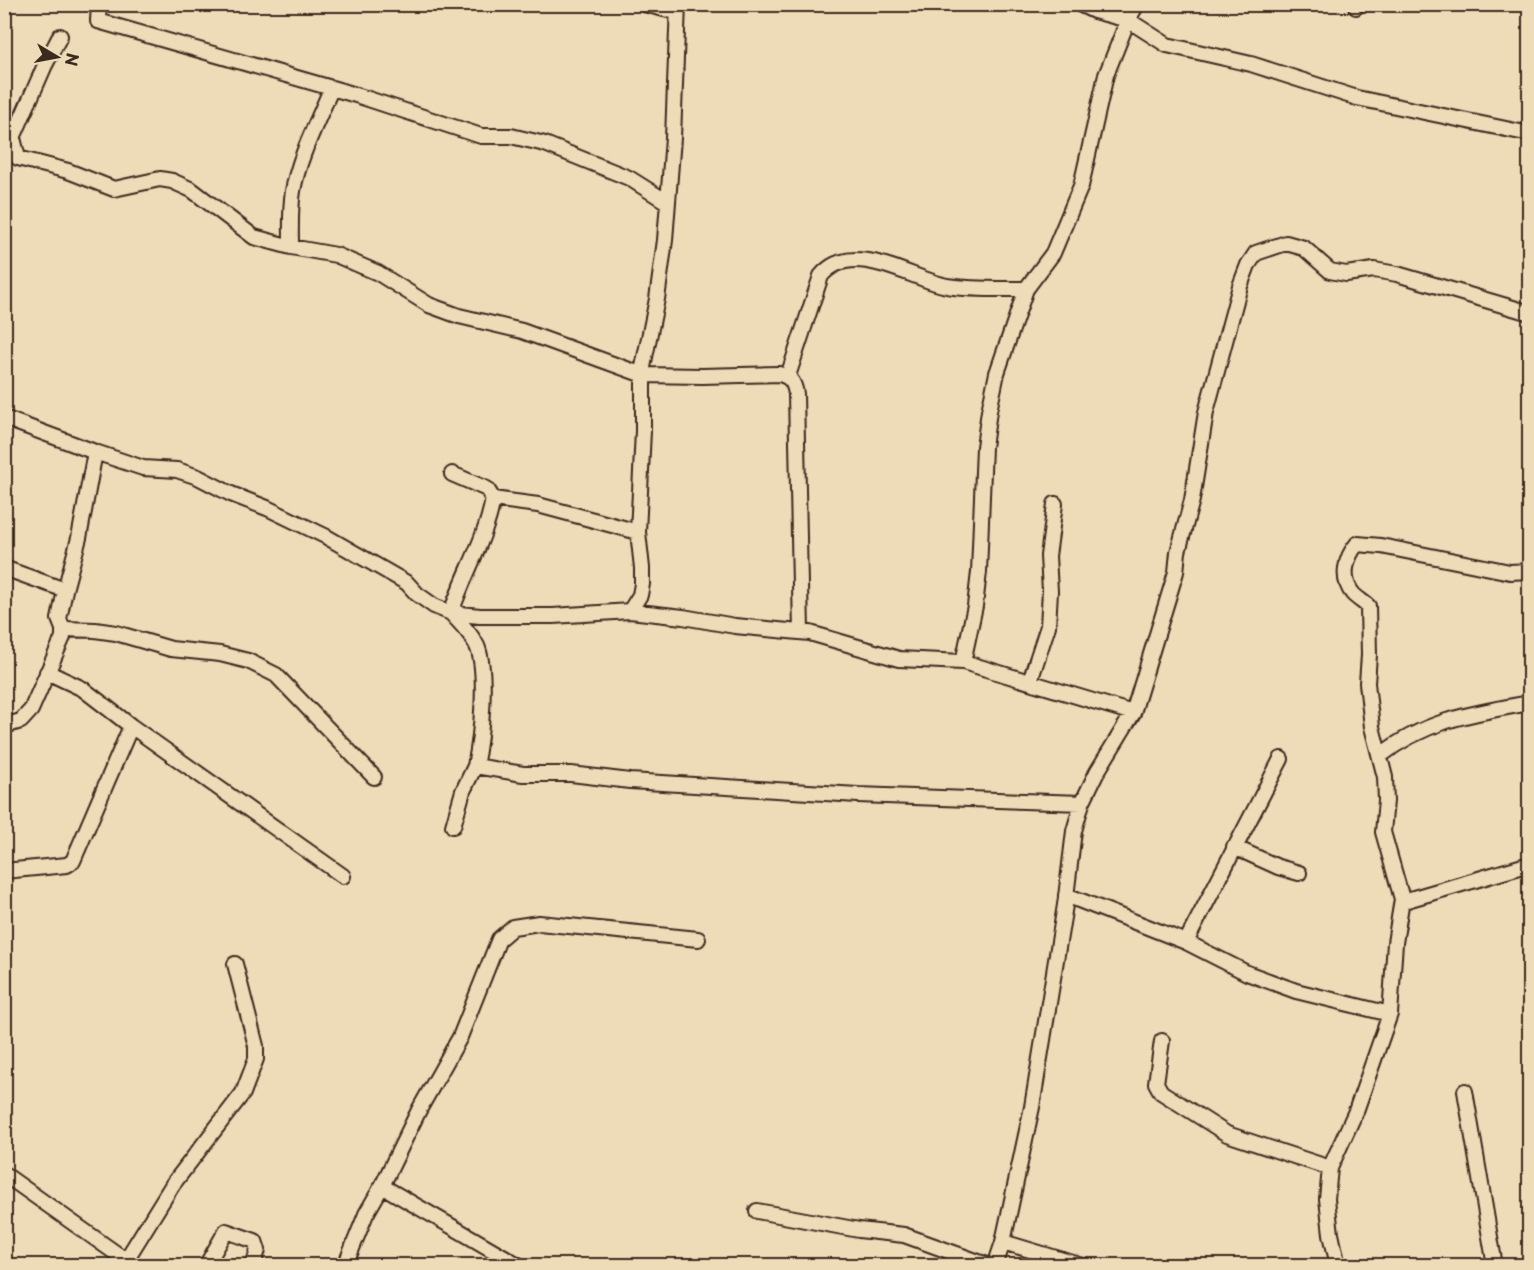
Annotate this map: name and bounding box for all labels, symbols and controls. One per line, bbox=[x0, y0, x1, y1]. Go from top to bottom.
north arrow bbox=[27, 27, 87, 87]
text: N bbox=[60, 51, 86, 68]

